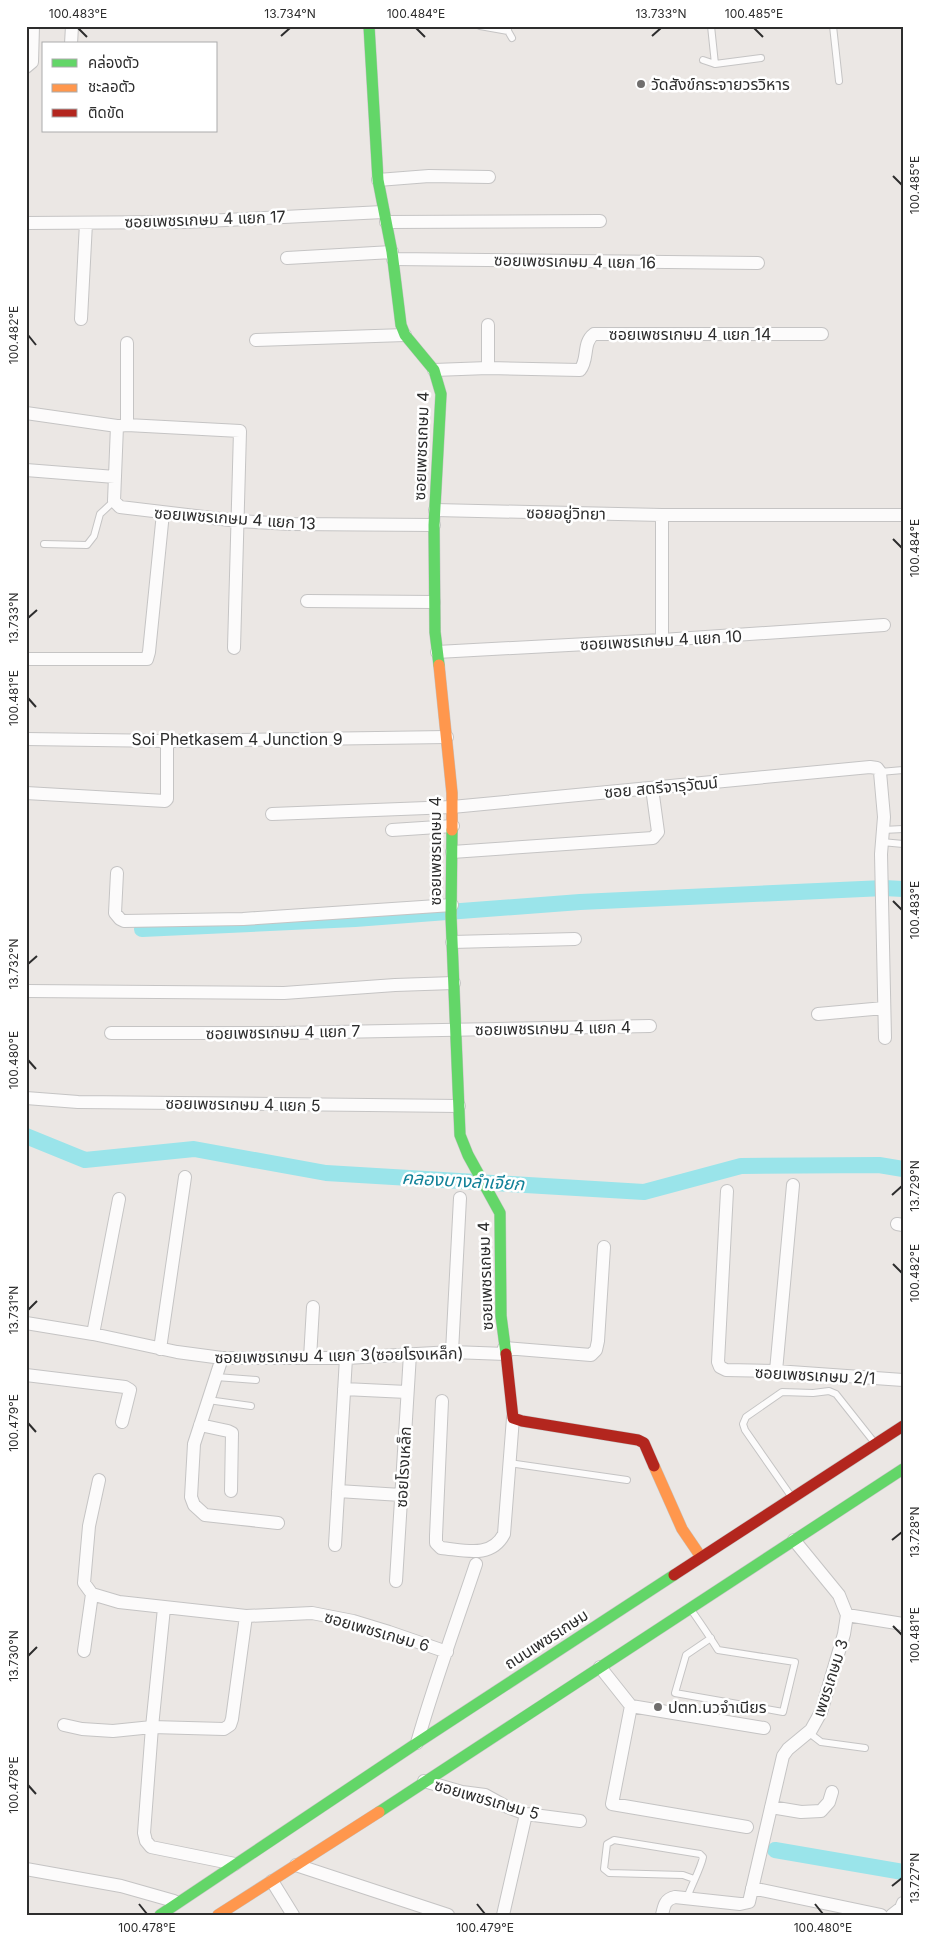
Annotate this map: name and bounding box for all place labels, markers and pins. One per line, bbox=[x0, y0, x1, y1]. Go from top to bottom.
place label: วัดสังข์กระจายวรวิหาร bbox=[651, 74, 790, 94]
marker: วัดสังข์กระจายวรวิหาร bbox=[635, 78, 647, 90]
place label: ปตท.นวจำเนียร bbox=[668, 1697, 767, 1717]
marker: ปตท.นวจำเนียร bbox=[652, 1701, 664, 1713]

